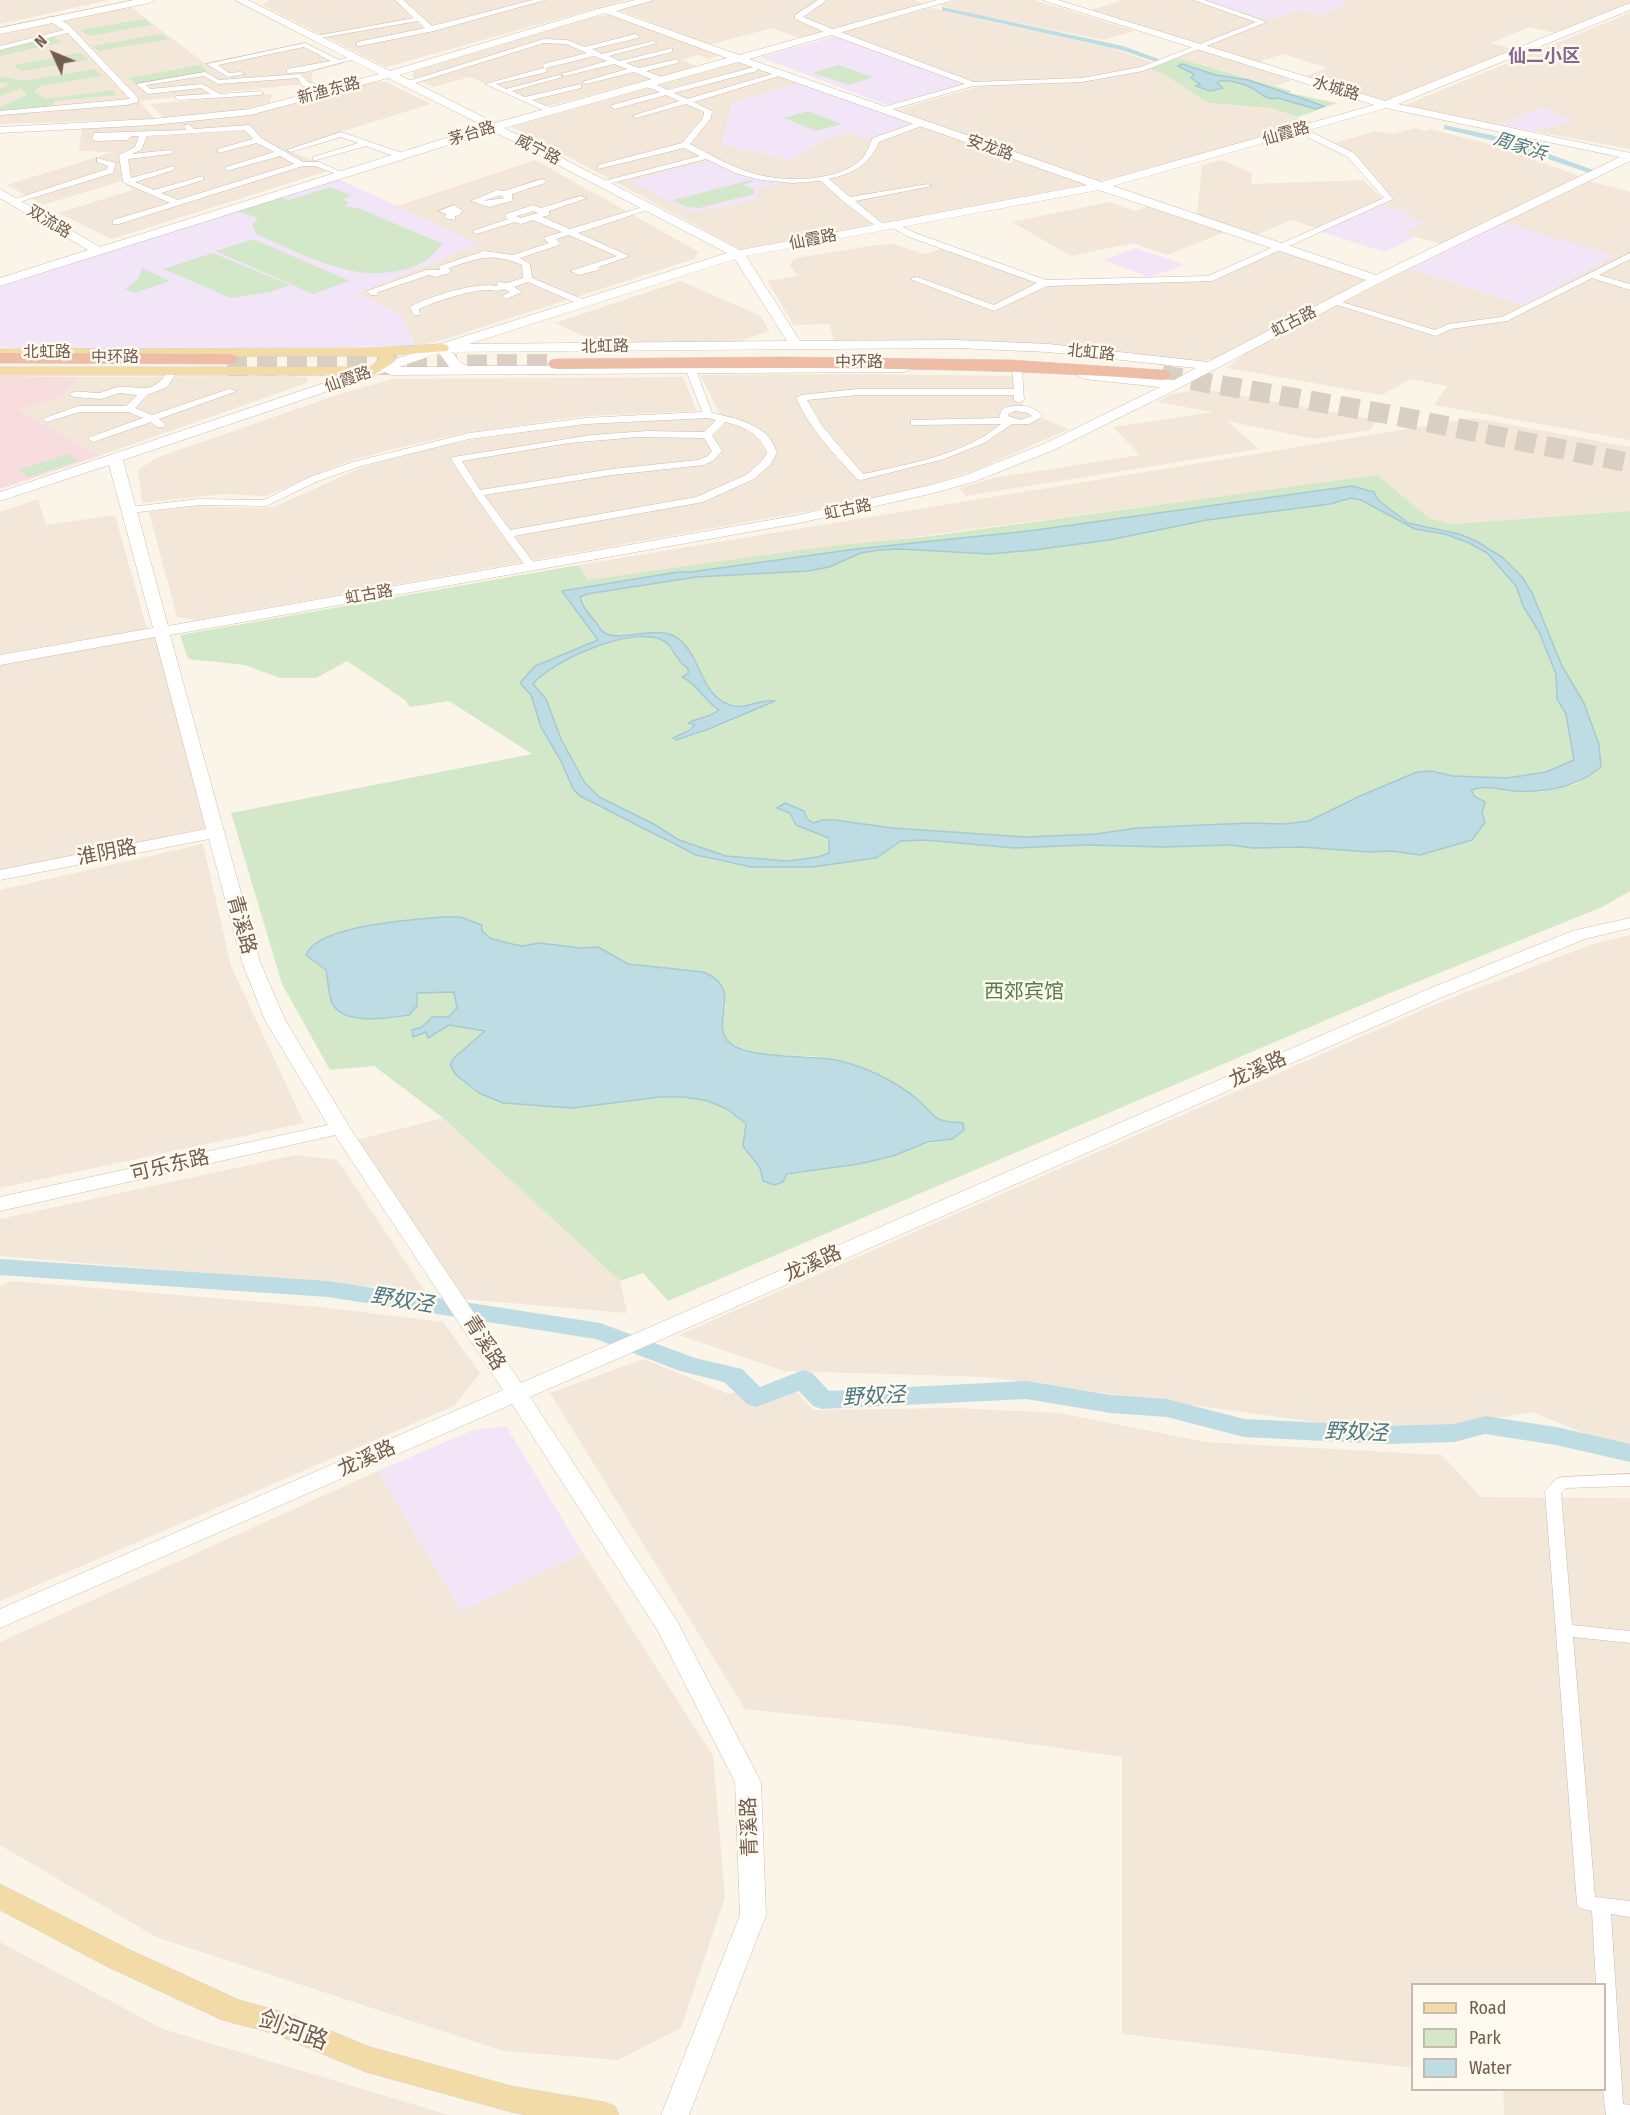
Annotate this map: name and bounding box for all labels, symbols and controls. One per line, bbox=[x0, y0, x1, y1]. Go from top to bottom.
north arrow bbox=[24, 24, 84, 84]
text: N bbox=[31, 31, 51, 51]
district label: 仙二小区 bbox=[1508, 46, 1580, 68]
street label: 新渔东路 bbox=[296, 73, 362, 109]
street label: 水城路 bbox=[1310, 73, 1362, 105]
street label: 茅台路 bbox=[446, 118, 498, 150]
street label: 仙霞路 bbox=[1260, 118, 1312, 150]
water label: 周家浜 bbox=[1491, 128, 1549, 166]
street label: 威宁路 bbox=[512, 131, 564, 169]
street label: 安龙路 bbox=[964, 131, 1016, 165]
street label: 双流路 bbox=[23, 201, 75, 243]
street label: 仙霞路 bbox=[788, 226, 838, 254]
street label: 虹古路 bbox=[1268, 303, 1320, 341]
street label: 北虹路 bbox=[581, 337, 629, 357]
street label: 北虹路 bbox=[1066, 341, 1116, 365]
street label: 北虹路 bbox=[23, 343, 71, 363]
street label: 中环路 bbox=[91, 348, 139, 368]
street label: 中环路 bbox=[835, 353, 883, 373]
street label: 仙霞路 bbox=[322, 363, 374, 397]
street label: 虹古路 bbox=[823, 496, 873, 524]
street label: 虹古路 bbox=[344, 581, 394, 609]
street label: 淮阴路 bbox=[75, 835, 139, 871]
street label: 青溪路 bbox=[222, 893, 260, 957]
park label: 西郊宾馆 bbox=[984, 980, 1064, 1004]
street label: 龙溪路 bbox=[1226, 1047, 1290, 1093]
street label: 可乐东路 bbox=[128, 1145, 212, 1187]
street label: 龙溪路 bbox=[781, 1241, 845, 1287]
water label: 野奴泾 bbox=[369, 1284, 435, 1318]
street label: 青溪路 bbox=[458, 1311, 510, 1375]
water label: 野奴泾 bbox=[842, 1383, 906, 1411]
water label: 野奴泾 bbox=[1324, 1419, 1388, 1447]
street label: 龙溪路 bbox=[335, 1436, 399, 1482]
street label: 青溪路 bbox=[737, 1797, 763, 1857]
legend bbox=[1411, 1983, 1606, 2091]
text: Road bbox=[1469, 1997, 1506, 2019]
street label: 剑河路 bbox=[254, 2005, 332, 2057]
text: Park bbox=[1469, 2027, 1501, 2049]
text: Water bbox=[1469, 2057, 1512, 2079]

